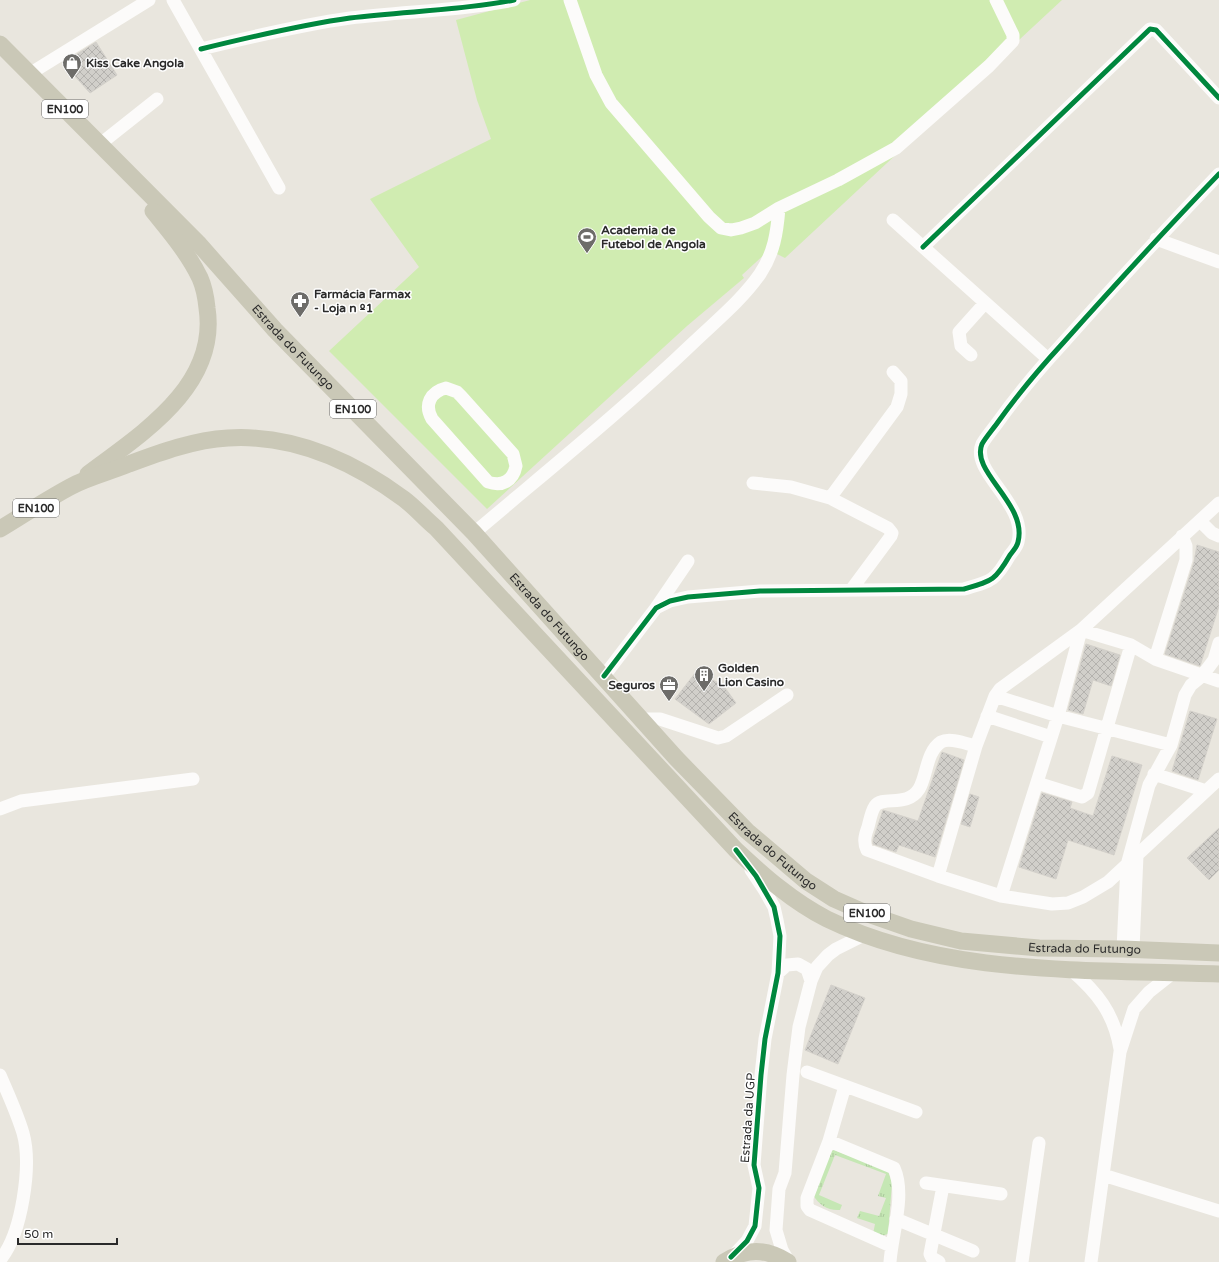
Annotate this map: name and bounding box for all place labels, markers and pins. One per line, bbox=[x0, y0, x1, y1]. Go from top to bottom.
shop icon: Kiss Cake Angola bbox=[61, 52, 83, 80]
place label: Kiss Cake Angola bbox=[86, 56, 184, 71]
place label: Academia de Futebol de Angola bbox=[601, 223, 706, 252]
sports icon: Academia de Futebol de Angola bbox=[576, 226, 598, 254]
place label: Farmácia Farmax - Loja n º1 bbox=[314, 287, 411, 316]
pharmacy icon: Farmácia Farmax - Loja n º1 bbox=[289, 290, 311, 318]
place label: Golden Lion Casino bbox=[718, 661, 784, 689]
building icon: Golden Lion Casino bbox=[693, 664, 715, 692]
office icon: Seguros bbox=[658, 674, 680, 702]
place label: Seguros bbox=[608, 678, 655, 693]

